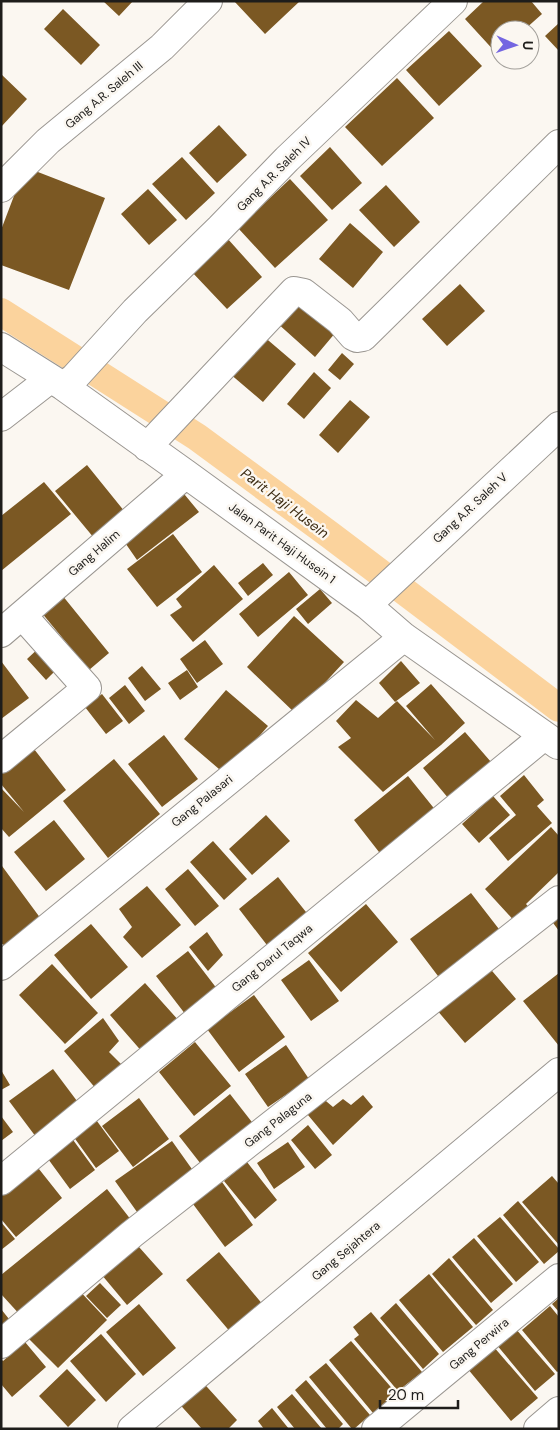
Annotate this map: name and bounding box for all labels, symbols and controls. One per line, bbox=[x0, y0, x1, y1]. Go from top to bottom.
north arrow bbox=[490, 20, 540, 70]
text: U bbox=[519, 40, 537, 51]
street label: Gang A.R. Saleh III bbox=[62, 58, 146, 132]
street label: Gang A.R. Saleh IV bbox=[233, 133, 315, 215]
water label: Parit Haji Husein bbox=[237, 464, 333, 542]
street label: Gang A.R. Saleh V bbox=[429, 469, 511, 547]
street label: Jalan Parit Haji Husein 1 bbox=[225, 499, 339, 587]
street label: Gang Halim bbox=[65, 526, 123, 580]
street label: Gang Palasari bbox=[168, 771, 236, 831]
street label: Gang Darul Taqwa bbox=[228, 920, 316, 996]
street label: Gang Palaguna bbox=[241, 1089, 315, 1151]
street label: Gang Sejahtera bbox=[308, 1218, 384, 1284]
street label: Gang Perwira bbox=[446, 1314, 512, 1374]
scale bar bbox=[380, 1378, 458, 1410]
text: 20 m bbox=[388, 1385, 424, 1405]

